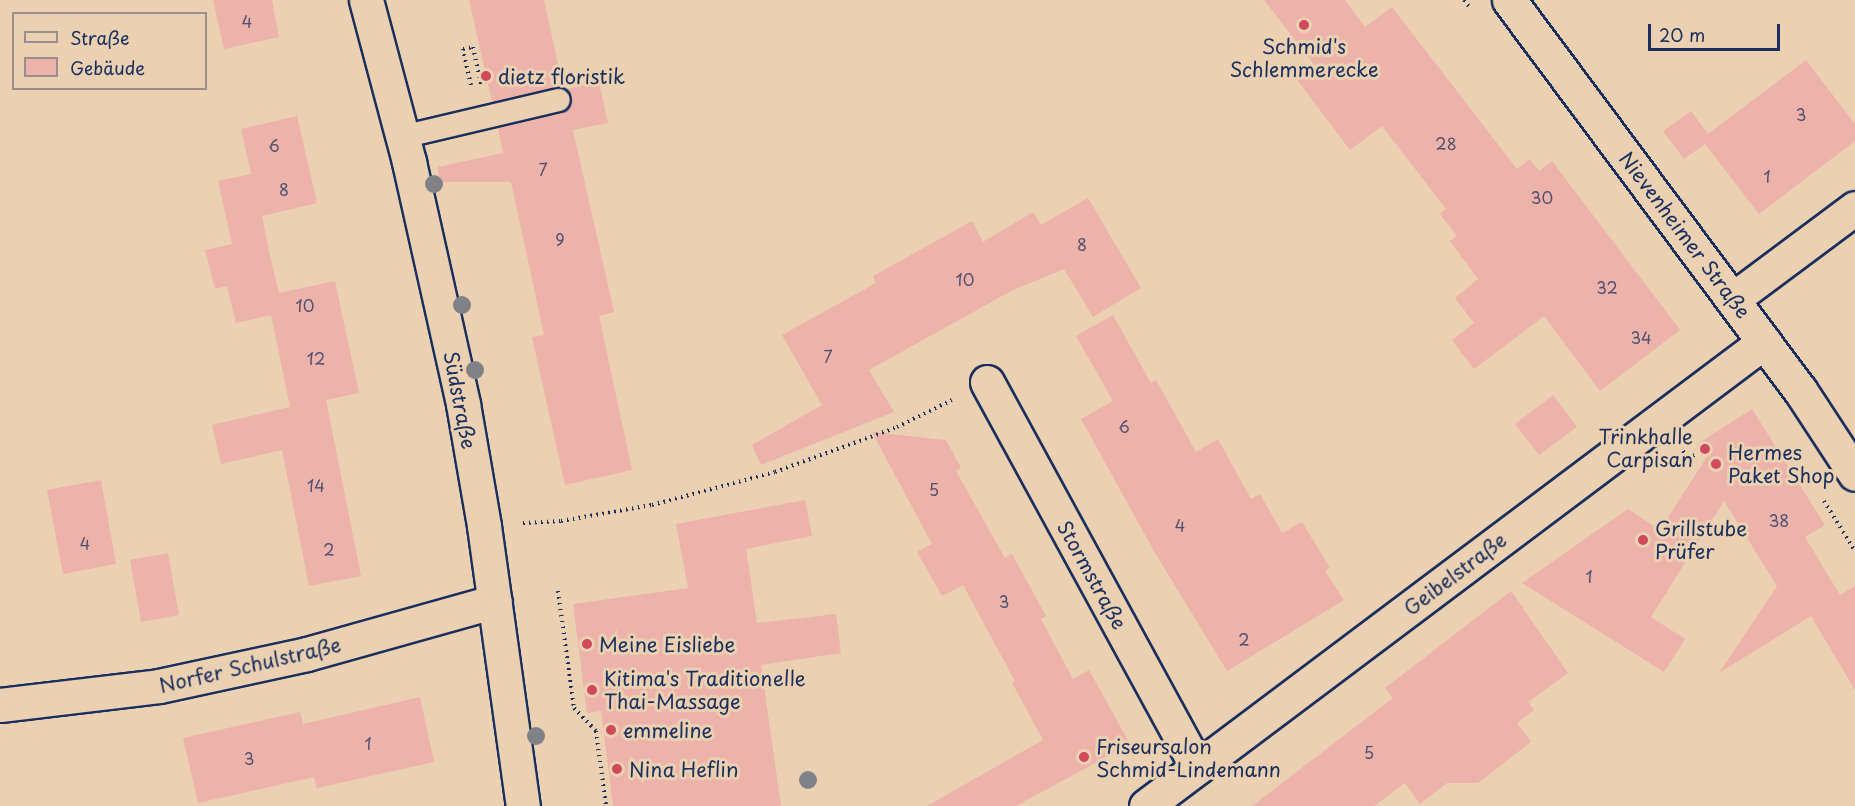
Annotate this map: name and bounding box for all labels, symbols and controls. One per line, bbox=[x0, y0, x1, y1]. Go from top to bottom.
house number: 4 bbox=[242, 11, 252, 31]
legend bbox=[12, 12, 207, 90]
scale bar bbox=[1651, 12, 1783, 50]
marker: Schmid's Schlemmerecke bbox=[1297, 18, 1311, 32]
text: 20 m bbox=[1659, 21, 1705, 48]
text: Straße bbox=[70, 24, 130, 51]
place label: Schmid's Schlemmerecke bbox=[1229, 35, 1379, 82]
text: Gebäude bbox=[70, 54, 145, 81]
place label: dietz floristik bbox=[498, 64, 625, 88]
marker: dietz floristik bbox=[479, 69, 493, 83]
house number: 3 bbox=[1796, 104, 1806, 124]
house number: 28 bbox=[1435, 133, 1457, 153]
house number: 6 bbox=[268, 135, 280, 155]
street label: Nievenheimer Straße bbox=[1614, 147, 1756, 323]
house number: 7 bbox=[538, 159, 548, 179]
house number: 1 bbox=[1763, 166, 1771, 186]
house number: 8 bbox=[279, 179, 289, 199]
house number: 30 bbox=[1531, 187, 1553, 207]
house number: 9 bbox=[555, 229, 565, 249]
house number: 8 bbox=[1077, 234, 1087, 254]
house number: 10 bbox=[956, 269, 974, 289]
house number: 32 bbox=[1596, 277, 1618, 297]
house number: 10 bbox=[296, 295, 314, 315]
house number: 34 bbox=[1630, 327, 1652, 347]
house number: 7 bbox=[823, 346, 833, 366]
house number: 12 bbox=[307, 348, 325, 368]
street label: Südstraße bbox=[439, 349, 481, 451]
house number: 6 bbox=[1118, 416, 1130, 436]
place label: Trinkhalle Carpisan bbox=[1598, 425, 1693, 472]
place label: Hermes Paket Shop bbox=[1728, 440, 1837, 487]
marker: Trinkhalle Carpisan bbox=[1698, 442, 1712, 456]
marker: Hermes Paket Shop bbox=[1709, 457, 1723, 471]
house number: 14 bbox=[307, 475, 325, 495]
house number: 5 bbox=[929, 479, 939, 499]
house number: 38 bbox=[1769, 510, 1789, 530]
house number: 4 bbox=[1175, 515, 1185, 535]
street label: Stormstraße bbox=[1052, 516, 1132, 634]
place label: Grillstube Prüfer bbox=[1655, 516, 1747, 563]
street label: Geibelstraße bbox=[1399, 528, 1511, 620]
house number: 4 bbox=[80, 533, 90, 553]
marker: Grillstube Prüfer bbox=[1636, 533, 1650, 547]
house number: 2 bbox=[323, 539, 335, 559]
house number: 1 bbox=[1585, 566, 1593, 586]
house number: 3 bbox=[999, 591, 1009, 611]
house number: 2 bbox=[1238, 629, 1250, 649]
street label: Norfer Schulstraße bbox=[157, 632, 343, 698]
place label: Meine Eisliebe bbox=[599, 632, 735, 656]
marker: Meine Eisliebe bbox=[580, 637, 594, 651]
place label: Kitima's Traditionelle Thai-Massage bbox=[604, 666, 806, 713]
marker: Kitima's Traditionelle Thai-Massage bbox=[585, 683, 599, 697]
place label: emmeline bbox=[623, 718, 713, 742]
marker: emmeline bbox=[604, 723, 618, 737]
house number: 1 bbox=[364, 733, 372, 753]
place label: Friseursalon Schmid-Lindemann bbox=[1096, 734, 1281, 781]
house number: 5 bbox=[1364, 742, 1374, 762]
house number: 3 bbox=[244, 748, 254, 768]
marker: Friseursalon Schmid-Lindemann bbox=[1077, 750, 1091, 764]
place label: Nina Heflin bbox=[629, 757, 739, 781]
marker: Nina Heflin bbox=[610, 762, 624, 776]

